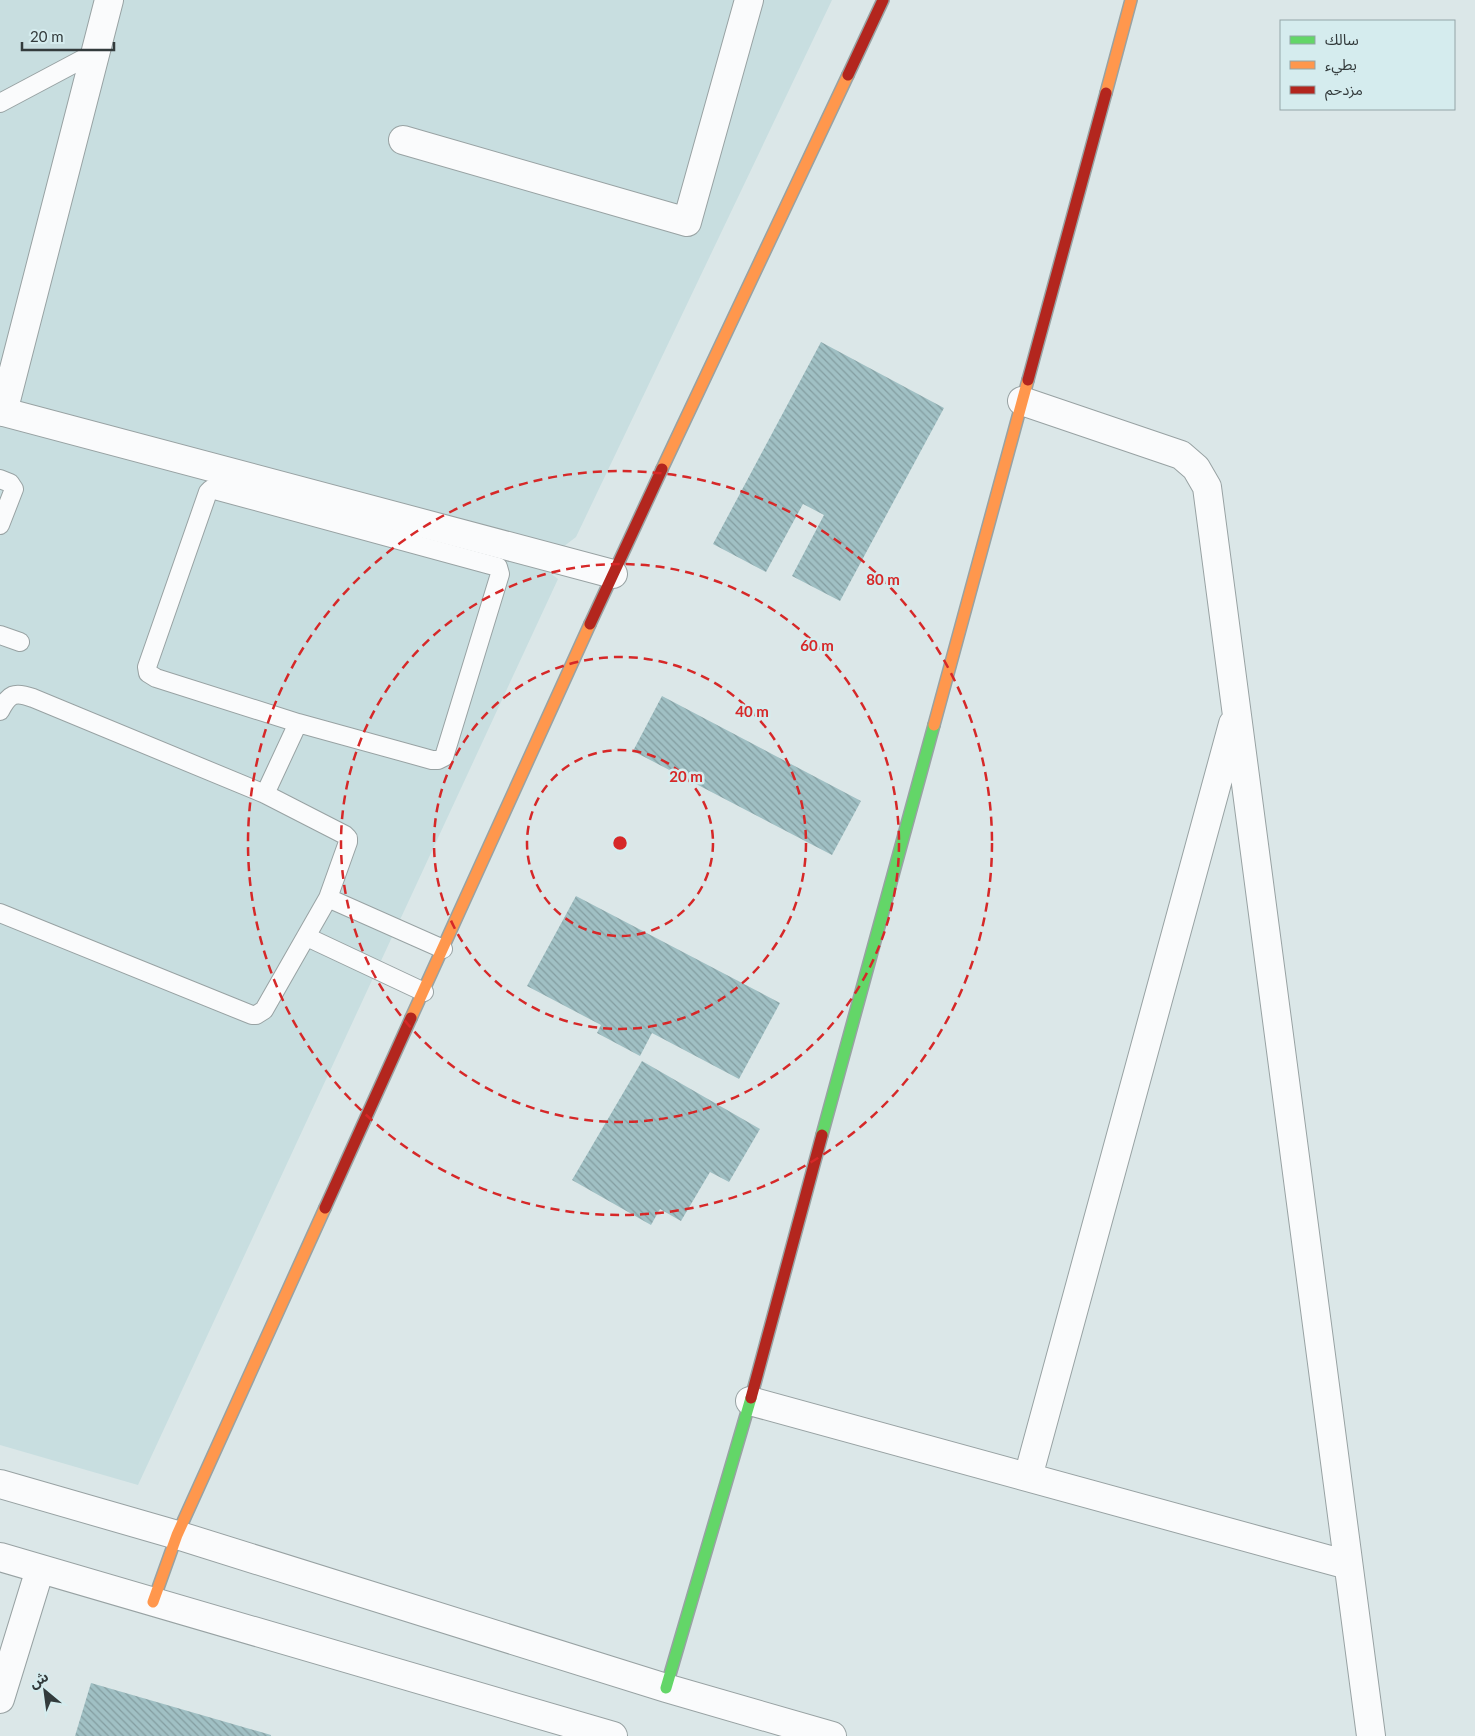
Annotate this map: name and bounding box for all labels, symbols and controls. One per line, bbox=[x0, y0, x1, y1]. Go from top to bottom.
scale bar bbox=[22, 20, 115, 52]
legend bbox=[1280, 20, 1455, 110]
text: 20 m bbox=[30, 27, 64, 45]
text: سالك bbox=[1325, 30, 1359, 48]
text: بطيء bbox=[1325, 55, 1357, 76]
text: مزدحم bbox=[1325, 80, 1363, 101]
text: 80 m bbox=[866, 570, 900, 588]
text: 60 m bbox=[800, 636, 834, 654]
text: 40 m bbox=[735, 702, 769, 720]
text: 20 m bbox=[669, 767, 703, 785]
centre of rings bbox=[611, 834, 629, 852]
north arrow bbox=[20, 1666, 70, 1716]
text: ش bbox=[26, 1667, 51, 1691]

